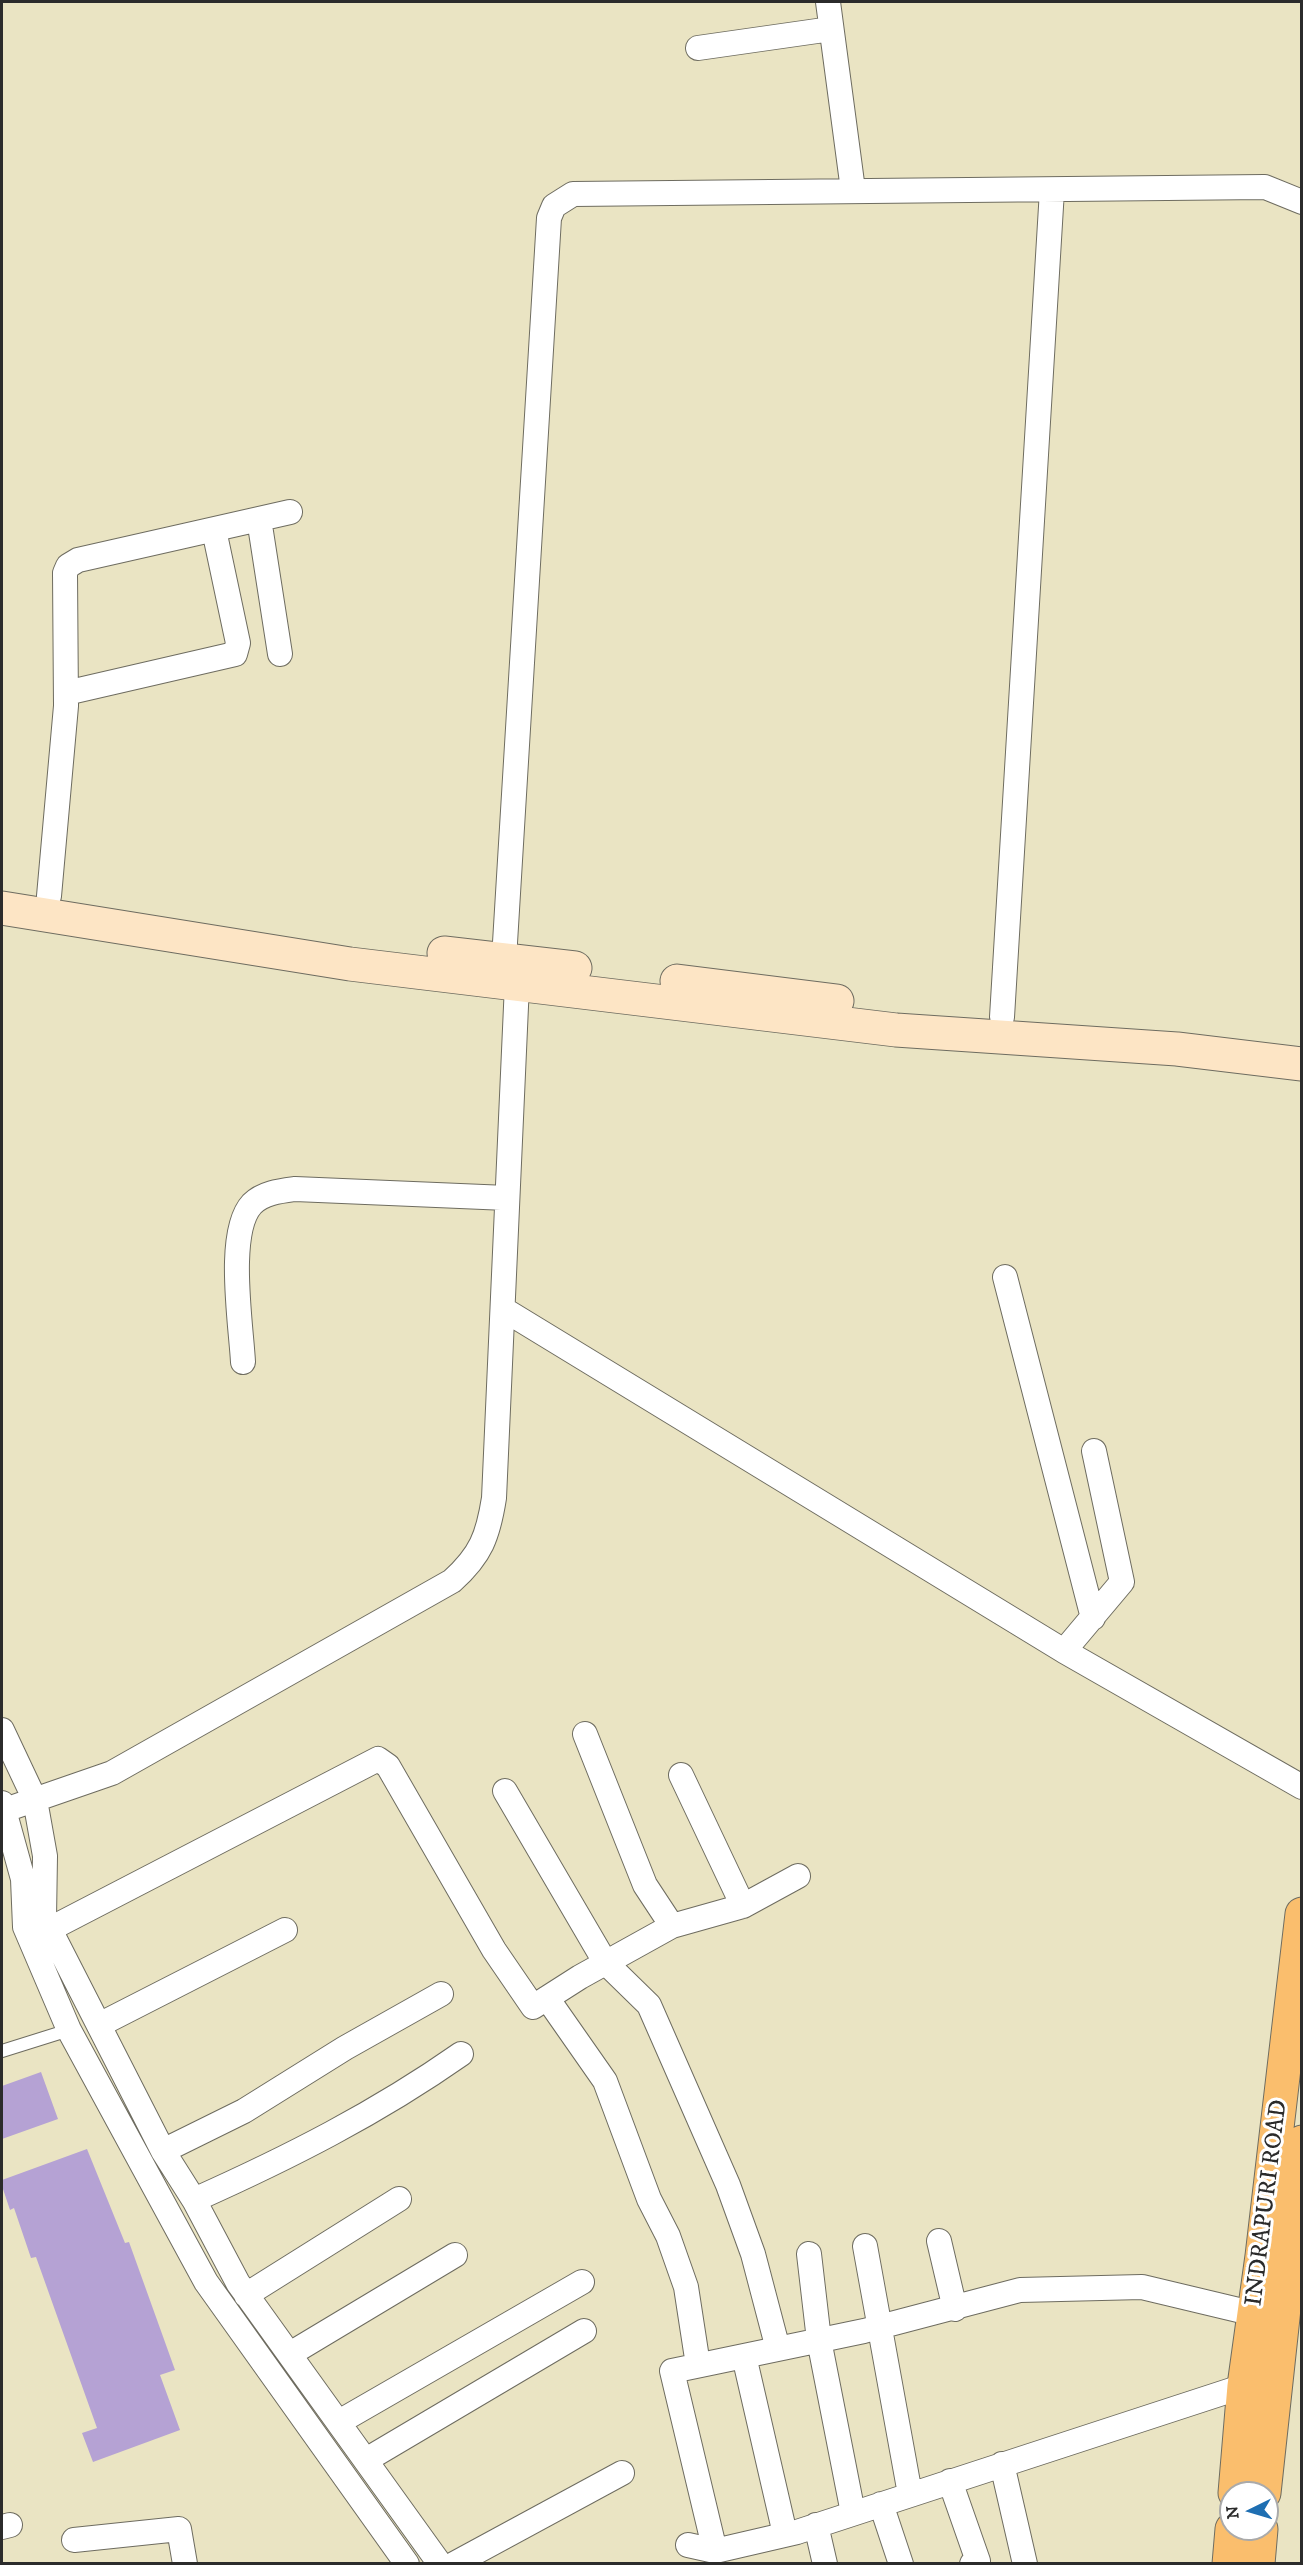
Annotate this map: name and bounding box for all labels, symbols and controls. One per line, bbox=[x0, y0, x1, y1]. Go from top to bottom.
street label: INDRAPURI ROAD bbox=[1241, 2098, 1295, 2308]
north arrow bbox=[1219, 2481, 1279, 2541]
text: N bbox=[1223, 2505, 1244, 2520]

